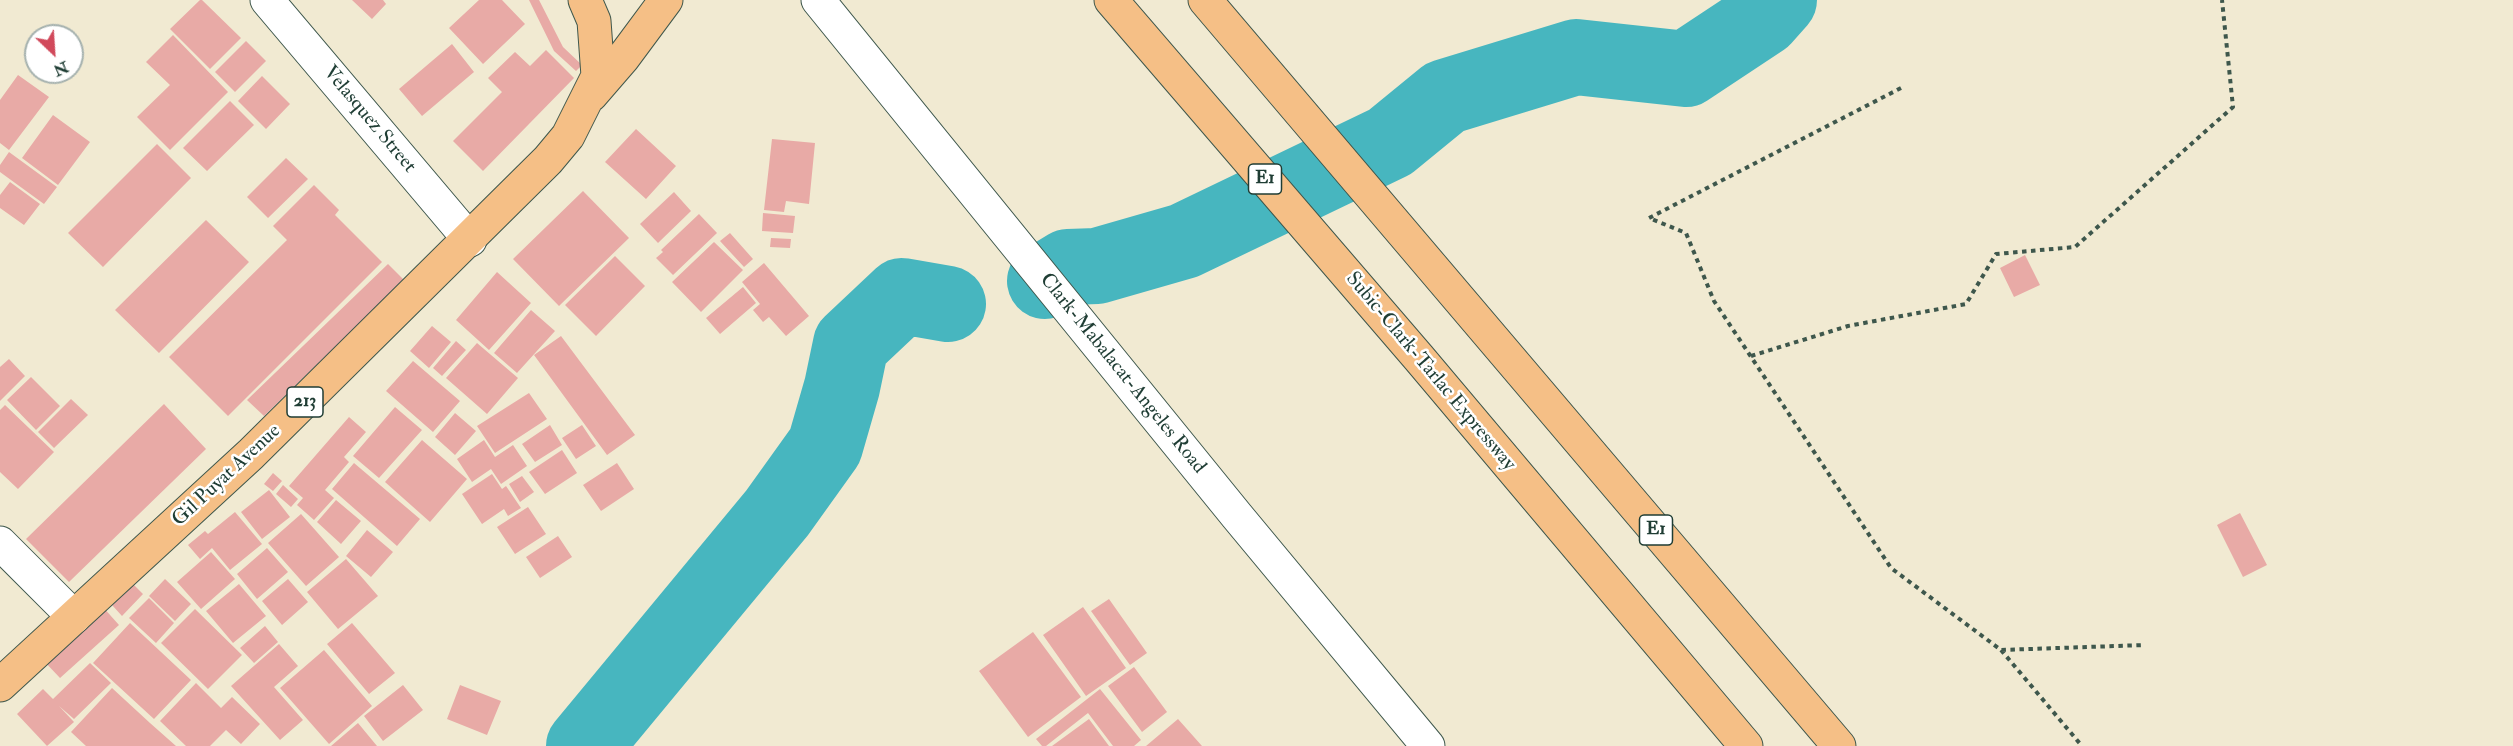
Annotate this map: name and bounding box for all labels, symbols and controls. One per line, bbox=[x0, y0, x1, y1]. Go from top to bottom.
north arrow bbox=[24, 24, 84, 84]
text: N bbox=[50, 56, 71, 81]
street label: Velasquez Street bbox=[317, 62, 421, 178]
road number: E1 bbox=[1248, 164, 1282, 194]
street label: Subic-Clark-Tarlac Expressway bbox=[1340, 268, 1520, 476]
street label: Clark-Mabalacat-Angeles Road bbox=[1034, 269, 1210, 479]
road number: 213 bbox=[287, 387, 323, 417]
street label: Gil Puyat Avenue bbox=[168, 420, 286, 532]
road number: E1 bbox=[1640, 515, 1672, 545]

